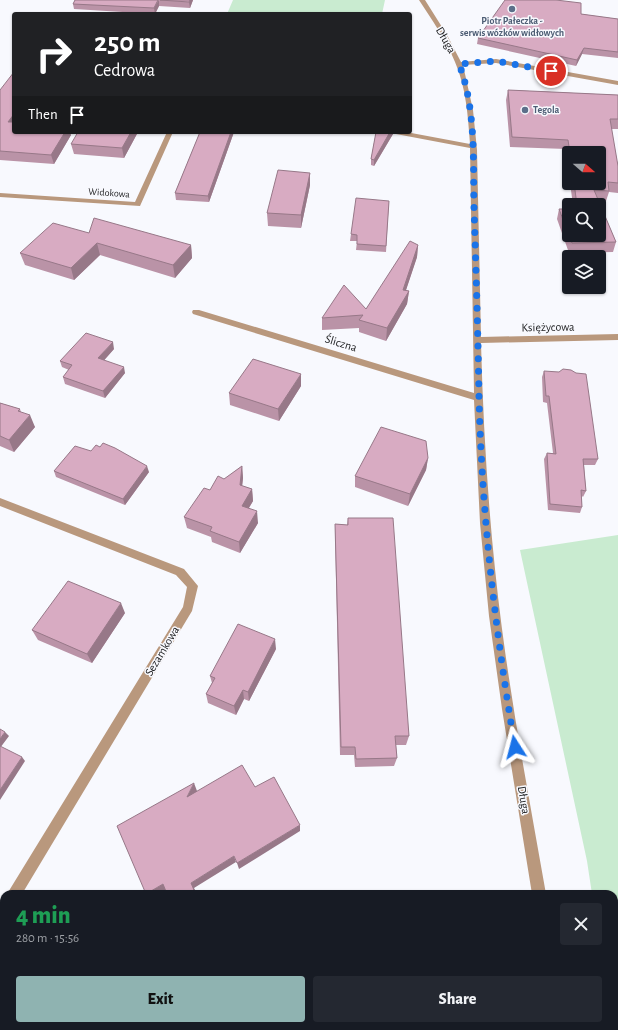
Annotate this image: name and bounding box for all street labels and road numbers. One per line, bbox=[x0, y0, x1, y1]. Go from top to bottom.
street label: Długa bbox=[434, 25, 458, 56]
street label: Widokowa bbox=[88, 187, 131, 199]
street label: Księżycowa bbox=[521, 321, 575, 334]
street label: Śliczna bbox=[324, 331, 359, 354]
street label: Sezamkowa bbox=[143, 624, 182, 678]
street label: Długa bbox=[516, 785, 532, 815]

